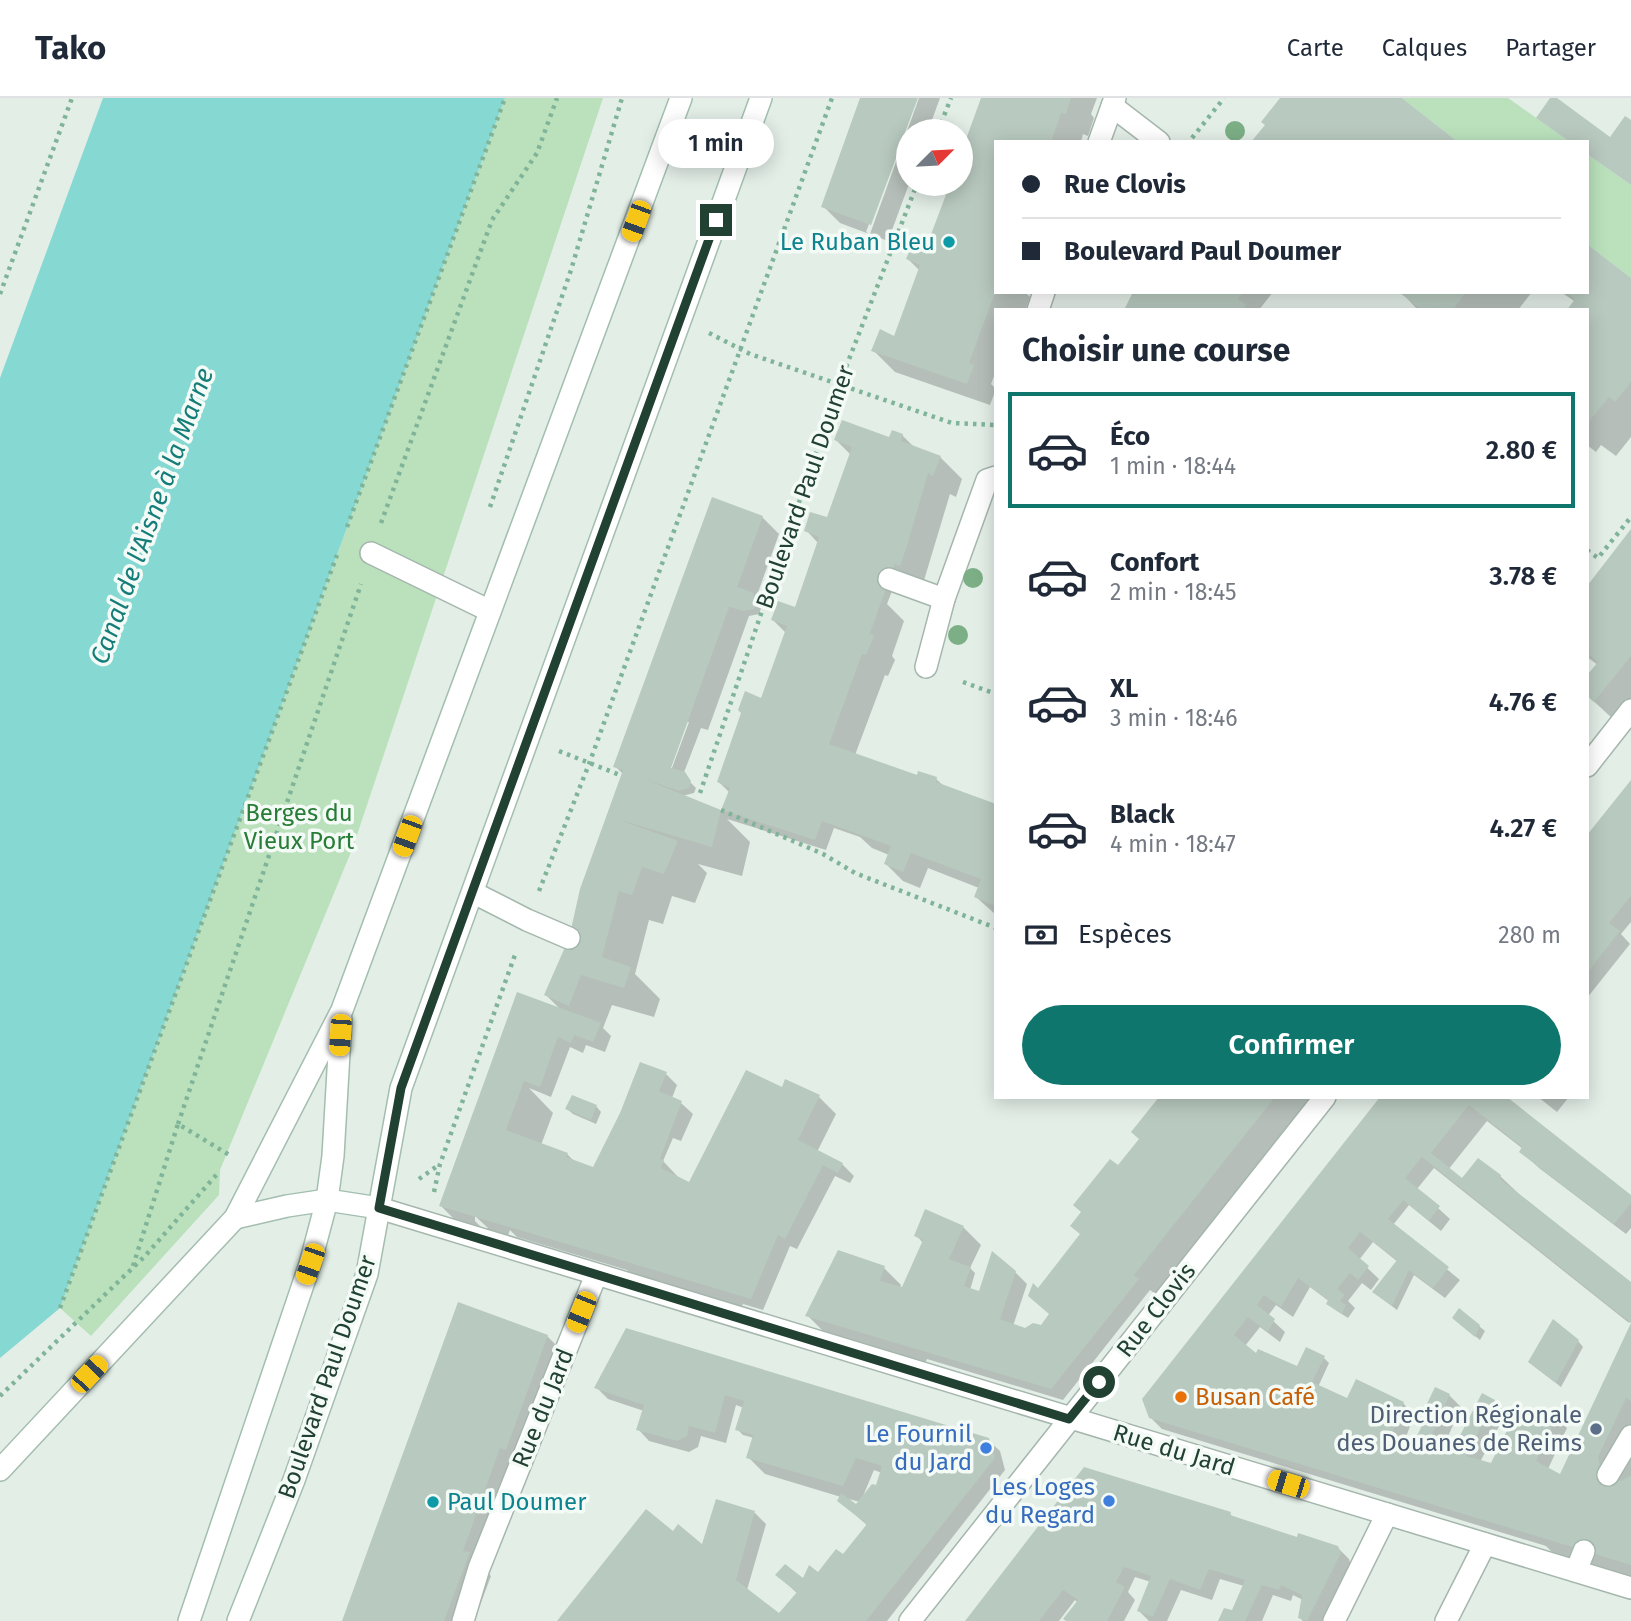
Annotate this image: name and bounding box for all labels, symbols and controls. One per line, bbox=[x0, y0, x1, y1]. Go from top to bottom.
text: Tako bbox=[35, 28, 106, 68]
text: Carte bbox=[1287, 34, 1344, 62]
text: Calques bbox=[1382, 34, 1467, 62]
text: Partager bbox=[1505, 34, 1596, 62]
callout: 1 min bbox=[658, 118, 774, 167]
north arrow bbox=[896, 119, 973, 196]
map controls bbox=[896, 119, 973, 196]
text: 1 min bbox=[688, 129, 744, 157]
text: Rue Clovis bbox=[1064, 169, 1186, 200]
car bbox=[619, 198, 654, 244]
route end bbox=[700, 204, 732, 236]
place label: Le Ruban Bleu bbox=[780, 228, 935, 256]
marker: Le Ruban Bleu bbox=[941, 234, 957, 250]
text: Boulevard Paul Doumer bbox=[1064, 236, 1341, 267]
text: Choisir une course bbox=[1022, 331, 1290, 369]
street label: Boulevard Paul Doumer bbox=[750, 361, 860, 612]
water label: Canal de l'Aisne à la Marne bbox=[84, 364, 220, 668]
icon: car bbox=[1026, 419, 1089, 482]
text: Éco bbox=[1110, 421, 1150, 452]
text: 2.80 € bbox=[1486, 435, 1557, 466]
text: 1 min · 18:44 bbox=[1110, 452, 1236, 480]
icon: car bbox=[1026, 545, 1089, 608]
text: Confort bbox=[1110, 547, 1199, 578]
text: 3.78 € bbox=[1489, 561, 1557, 592]
text: 2 min · 18:45 bbox=[1110, 578, 1236, 606]
icon: car bbox=[1026, 671, 1089, 734]
text: XL bbox=[1110, 673, 1138, 704]
text: 4.76 € bbox=[1489, 687, 1557, 718]
text: 3 min · 18:46 bbox=[1110, 704, 1238, 732]
icon: car bbox=[1026, 797, 1089, 860]
park label: Berges du Vieux Port bbox=[244, 799, 354, 855]
text: Black bbox=[1110, 799, 1175, 830]
car bbox=[390, 813, 425, 859]
text: 4.27 € bbox=[1490, 813, 1557, 844]
text: 4 min · 18:47 bbox=[1110, 830, 1236, 858]
icon: cash bbox=[1022, 916, 1060, 954]
text: Espèces bbox=[1078, 919, 1172, 950]
text: 280 m bbox=[1498, 921, 1561, 949]
button: Confirmer bbox=[1022, 1005, 1561, 1085]
car bbox=[329, 1013, 352, 1057]
car bbox=[294, 1241, 327, 1287]
street label: Boulevard Paul Doumer bbox=[272, 1251, 382, 1502]
street label: Rue Clovis bbox=[1111, 1257, 1201, 1363]
car bbox=[564, 1289, 599, 1335]
street label: Rue du Jard bbox=[506, 1344, 580, 1472]
car bbox=[67, 1351, 112, 1397]
route start bbox=[1083, 1366, 1115, 1398]
place label: Busan Café bbox=[1195, 1383, 1315, 1411]
marker: Busan Café bbox=[1173, 1389, 1189, 1405]
place label: Direction Régionale des Douanes de Reims bbox=[1336, 1401, 1582, 1457]
street label: Rue du Jard bbox=[1110, 1418, 1238, 1482]
place label: Le Fournil du Jard bbox=[865, 1420, 972, 1476]
marker: Direction Régionale des Douanes de Reims bbox=[1588, 1421, 1604, 1437]
marker: Le Fournil du Jard bbox=[978, 1440, 994, 1456]
car bbox=[1265, 1468, 1312, 1500]
place label: Les Loges du Regard bbox=[985, 1473, 1095, 1529]
place label: Paul Doumer bbox=[447, 1488, 587, 1516]
marker: Les Loges du Regard bbox=[1101, 1493, 1117, 1509]
marker: Paul Doumer bbox=[425, 1494, 441, 1510]

